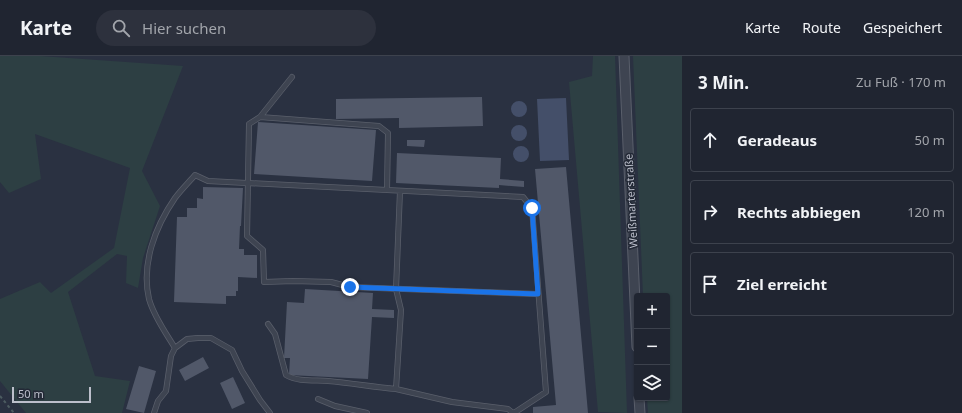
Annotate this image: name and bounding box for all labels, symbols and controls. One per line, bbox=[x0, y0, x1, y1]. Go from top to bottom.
search box bbox=[96, 10, 376, 46]
text: Karte bbox=[20, 15, 72, 41]
icon: search bbox=[110, 17, 132, 39]
text: Hier suchen bbox=[142, 18, 226, 38]
text: Karte bbox=[745, 18, 780, 37]
text: Route bbox=[802, 18, 841, 37]
text: Gespeichert bbox=[863, 18, 942, 37]
text: 3 Min. bbox=[698, 71, 749, 94]
text: Zu Fuß · 170 m bbox=[856, 73, 946, 91]
icon: ahead bbox=[699, 129, 721, 151]
text: Geradeaus bbox=[737, 130, 817, 150]
text: 50 m bbox=[915, 131, 945, 149]
street label: Weißmarterstraße bbox=[621, 153, 640, 249]
route start bbox=[523, 199, 541, 217]
icon: right bbox=[699, 201, 721, 223]
text: Rechts abbiegen bbox=[737, 202, 861, 222]
text: 120 m bbox=[907, 203, 945, 221]
icon: arrive bbox=[699, 273, 721, 295]
text: Ziel erreicht bbox=[737, 274, 827, 294]
route end bbox=[341, 278, 359, 296]
map controls bbox=[634, 293, 670, 401]
button: + bbox=[634, 293, 670, 329]
button: − bbox=[634, 329, 670, 365]
button: layers bbox=[634, 365, 670, 401]
scale bar bbox=[12, 385, 91, 404]
text: 50 m bbox=[18, 386, 44, 401]

